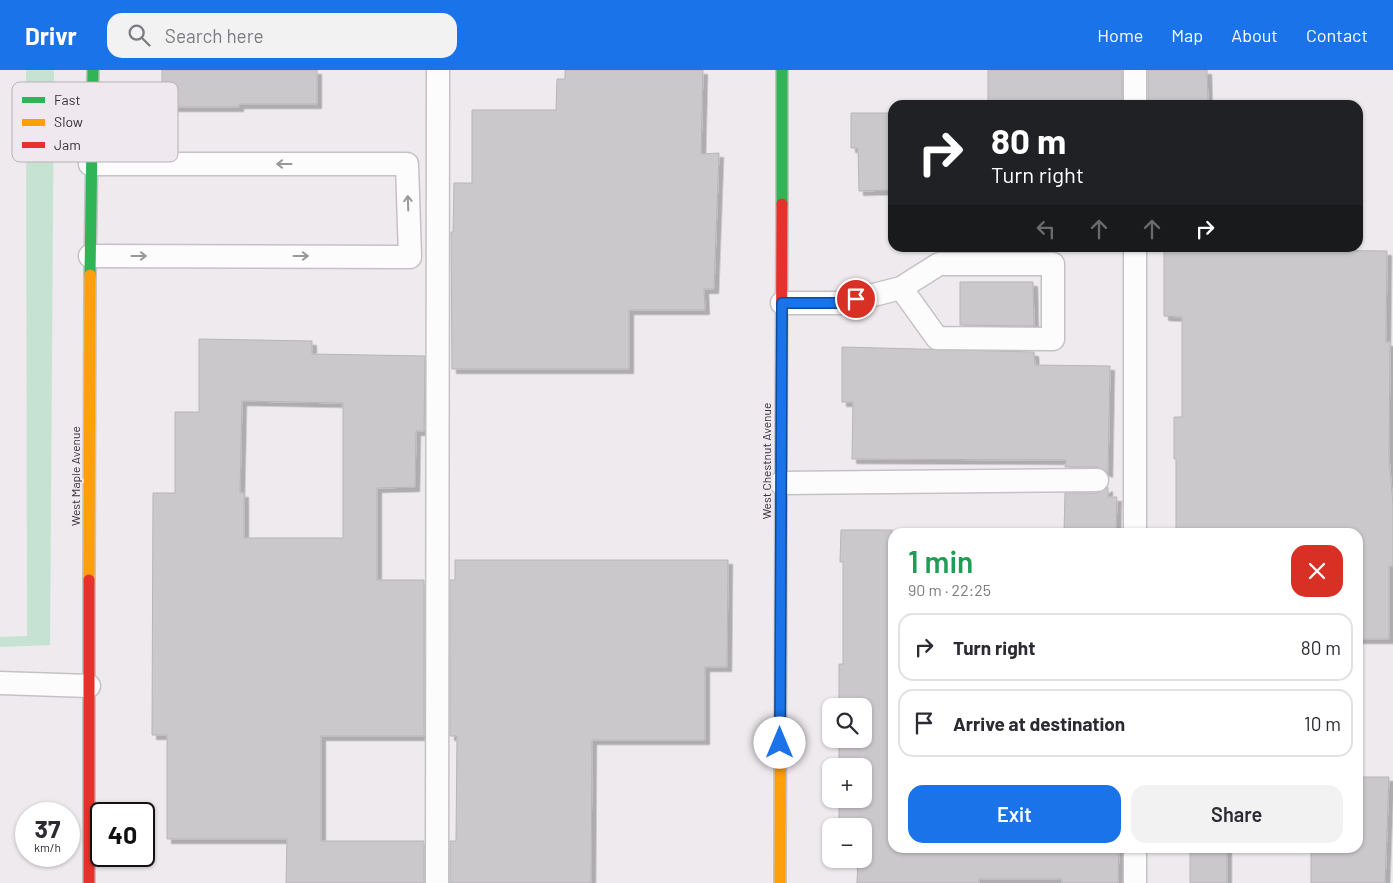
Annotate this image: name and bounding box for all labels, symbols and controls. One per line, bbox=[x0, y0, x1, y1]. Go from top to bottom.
search box bbox=[107, 13, 457, 58]
text: Drivr bbox=[25, 21, 77, 50]
icon: search bbox=[125, 21, 153, 49]
text: Search here bbox=[165, 24, 264, 47]
text: Home bbox=[1097, 24, 1143, 46]
text: Map bbox=[1171, 24, 1203, 46]
text: About bbox=[1231, 24, 1278, 46]
text: Contact bbox=[1306, 24, 1368, 46]
legend bbox=[12, 82, 178, 162]
text: Fast bbox=[54, 91, 80, 108]
text: Slow bbox=[54, 113, 83, 130]
text: 80 m bbox=[991, 119, 1066, 161]
icon: right bbox=[908, 120, 973, 185]
text: Jam bbox=[54, 136, 81, 153]
one-way arrow bbox=[276, 159, 292, 169]
text: Turn right bbox=[991, 161, 1084, 187]
one-way arrow bbox=[404, 195, 413, 211]
icon: left bbox=[1032, 215, 1060, 243]
icon: ahead bbox=[1085, 215, 1113, 243]
icon: ahead bbox=[1138, 215, 1166, 243]
icon: right bbox=[1191, 215, 1219, 243]
one-way arrow bbox=[130, 251, 147, 261]
one-way arrow bbox=[293, 252, 309, 261]
pin bbox=[835, 278, 877, 320]
icon: arrive bbox=[842, 285, 870, 313]
street label: West Chestnut Avenue bbox=[759, 403, 773, 519]
street label: West Maple Avenue bbox=[68, 426, 82, 526]
text: 1 min bbox=[908, 543, 973, 579]
button: close bbox=[1291, 545, 1343, 597]
text: 90 m · 22:25 bbox=[908, 580, 991, 599]
icon: right bbox=[910, 633, 938, 661]
text: Turn right bbox=[953, 636, 1035, 659]
text: 80 m bbox=[1301, 636, 1341, 659]
map controls bbox=[822, 698, 872, 868]
button: search bbox=[822, 698, 872, 748]
icon: arrive bbox=[910, 709, 938, 737]
text: Arrive at destination bbox=[953, 712, 1125, 735]
text: 10 m bbox=[1304, 712, 1341, 735]
position arrow bbox=[753, 716, 805, 768]
button: + bbox=[822, 758, 872, 808]
button: Exit bbox=[908, 785, 1121, 843]
button: Share bbox=[1131, 785, 1343, 843]
speed limit sign: 40 bbox=[90, 802, 155, 867]
text: 37 bbox=[35, 813, 60, 843]
button: − bbox=[822, 818, 872, 868]
text: km/h bbox=[34, 840, 61, 854]

